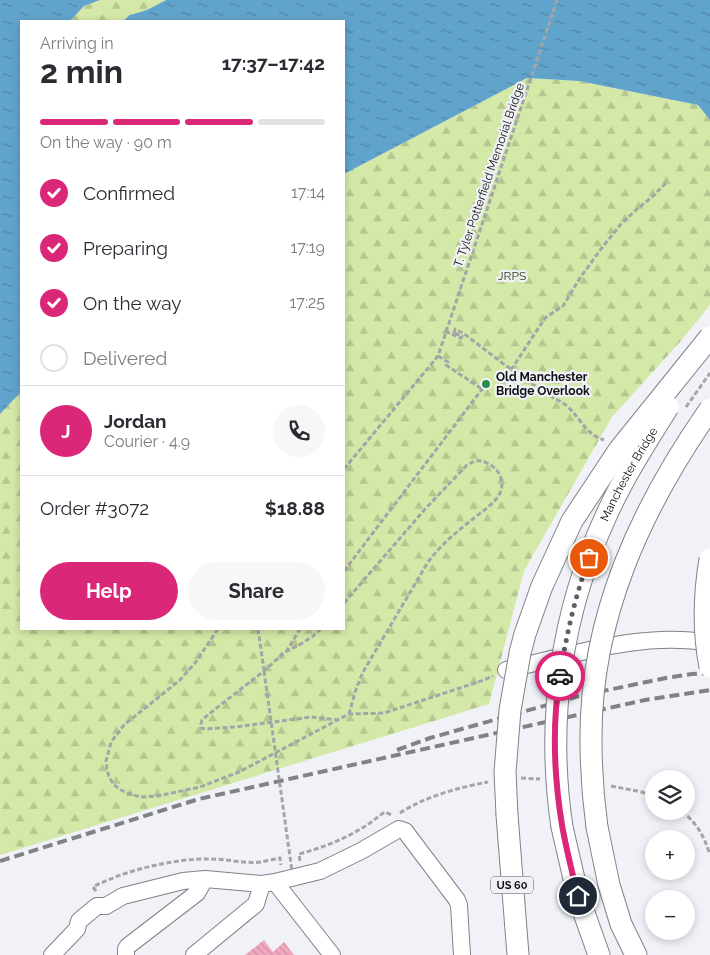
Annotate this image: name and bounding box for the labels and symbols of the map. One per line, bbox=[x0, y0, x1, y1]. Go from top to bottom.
street label: T. Tyler Potterfield Memorial Bridge bbox=[451, 81, 527, 269]
park label: JRPS bbox=[498, 269, 526, 283]
place label: Old Manchester Bridge Overlook bbox=[496, 370, 590, 398]
marker: Old Manchester Bridge Overlook bbox=[480, 378, 492, 390]
street label: Manchester Bridge bbox=[598, 425, 660, 524]
pin bbox=[568, 537, 610, 579]
courier bbox=[535, 651, 585, 701]
pin bbox=[557, 875, 599, 917]
road number: US 60 bbox=[491, 876, 533, 894]

